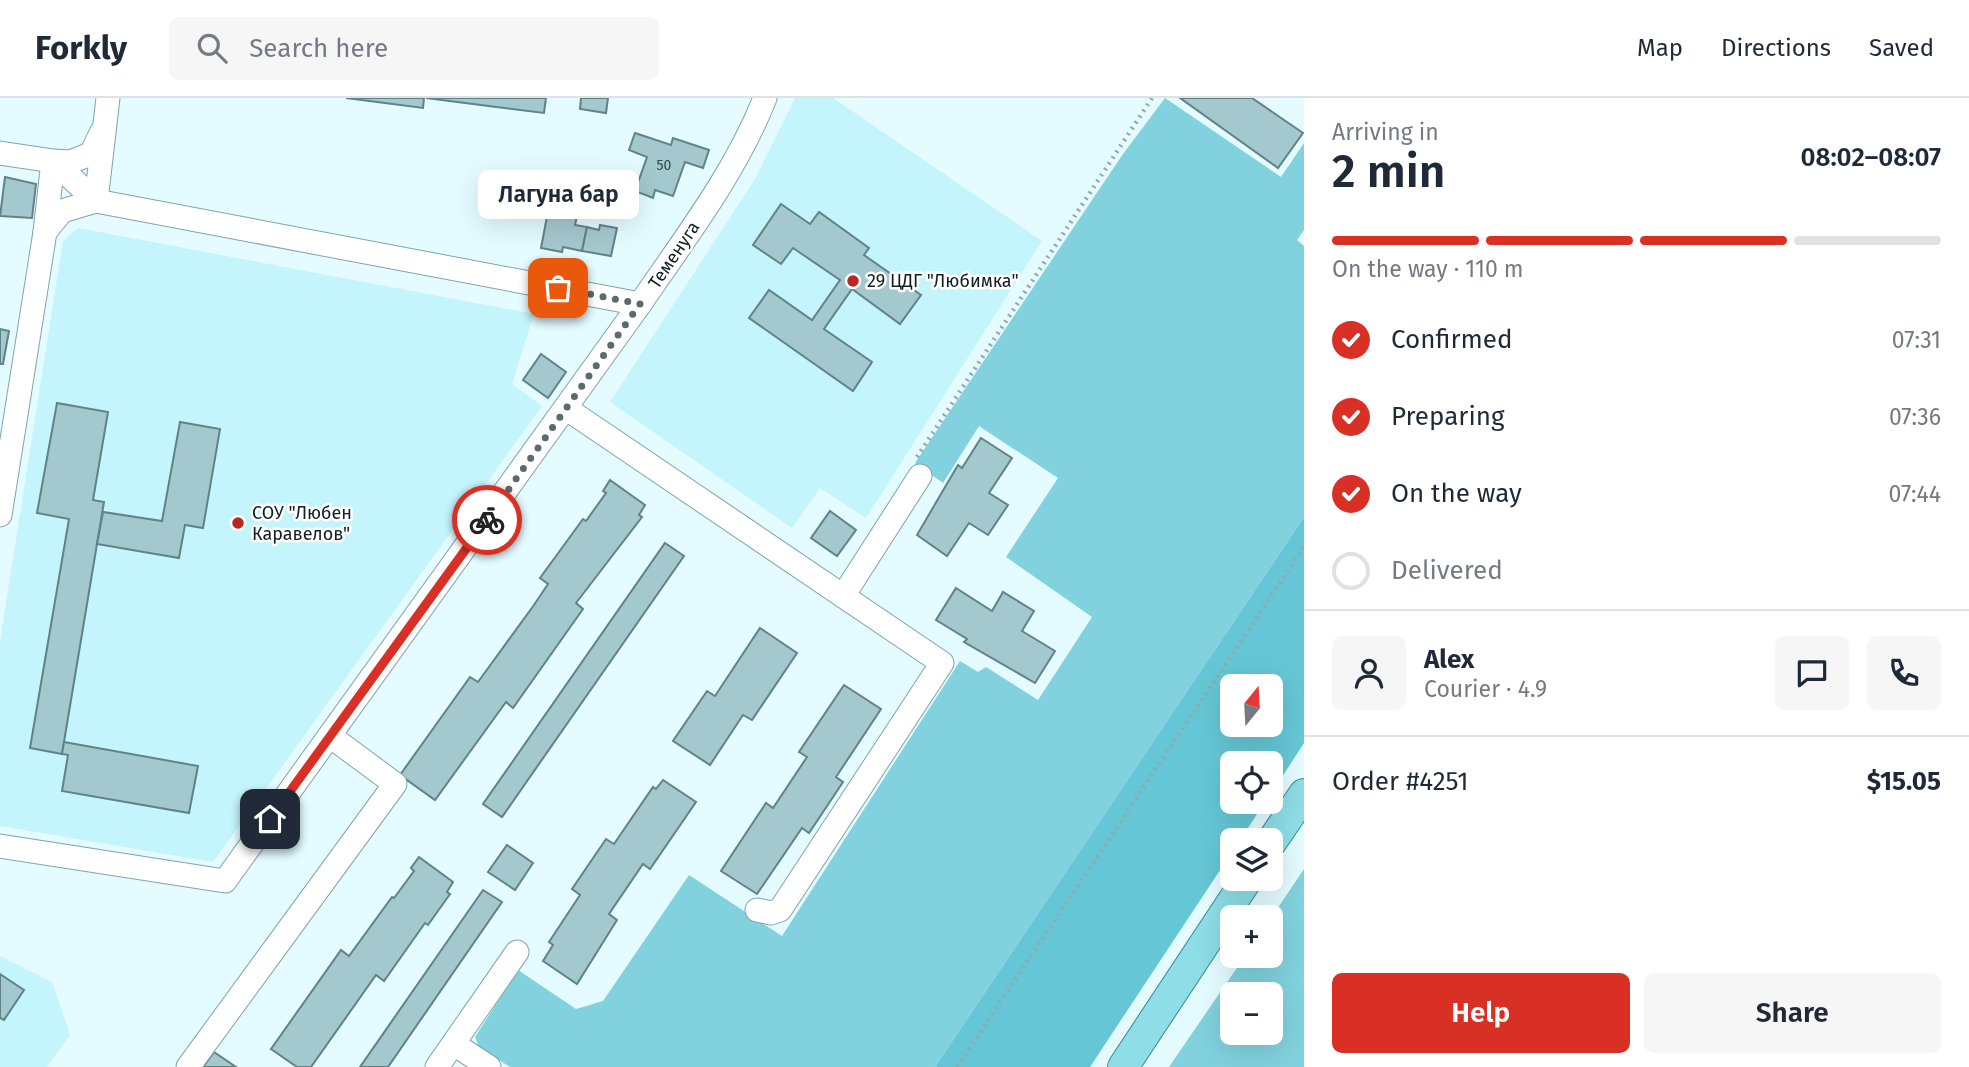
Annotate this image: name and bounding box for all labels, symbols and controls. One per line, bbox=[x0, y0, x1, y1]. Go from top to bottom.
search box bbox=[169, 17, 659, 80]
text: Forkly bbox=[35, 28, 127, 68]
icon: search bbox=[193, 29, 231, 67]
text: Search here bbox=[249, 33, 388, 64]
text: Map bbox=[1637, 34, 1683, 62]
text: Directions bbox=[1721, 34, 1831, 62]
text: Saved bbox=[1869, 34, 1934, 62]
text: Arriving in bbox=[1332, 118, 1439, 146]
text: 08:02–08:07 bbox=[1800, 142, 1941, 173]
text: 2 min bbox=[1332, 144, 1445, 199]
house number: 50 bbox=[657, 157, 672, 174]
callout: Лагуна бар bbox=[477, 169, 638, 218]
text: Лагуна бар bbox=[498, 180, 619, 208]
street label: Теменуга bbox=[644, 217, 704, 293]
text: On the way · 110 m bbox=[1332, 255, 1524, 283]
pin bbox=[528, 258, 588, 318]
icon: bag bbox=[539, 269, 577, 307]
place label: 29 ЦДГ "Любимка" bbox=[867, 270, 1019, 292]
marker: 29 ЦДГ "Любимка" bbox=[845, 273, 861, 289]
icon: check bbox=[1332, 321, 1370, 359]
text: Confirmed bbox=[1391, 324, 1512, 355]
text: 07:31 bbox=[1892, 326, 1941, 354]
icon: check bbox=[1332, 398, 1370, 436]
text: Preparing bbox=[1391, 401, 1504, 432]
text: 07:36 bbox=[1889, 403, 1941, 431]
icon: check bbox=[1332, 475, 1370, 513]
text: On the way bbox=[1391, 478, 1522, 509]
text: 07:44 bbox=[1889, 480, 1941, 508]
courier bbox=[452, 485, 522, 555]
icon: bike bbox=[468, 501, 506, 539]
place label: СОУ "Любен Каравелов" bbox=[252, 502, 352, 545]
marker: СОУ "Любен Каравелов" bbox=[230, 515, 246, 531]
text: Delivered bbox=[1391, 555, 1503, 586]
button: person bbox=[1332, 636, 1406, 710]
button: chat bbox=[1775, 636, 1849, 710]
button: phone bbox=[1867, 636, 1941, 710]
text: Alex bbox=[1424, 644, 1474, 675]
north arrow bbox=[1220, 674, 1283, 737]
map controls bbox=[1220, 674, 1283, 1045]
text: Courier · 4.9 bbox=[1424, 675, 1547, 703]
button: locate bbox=[1220, 751, 1283, 814]
text: Order #4251 bbox=[1332, 766, 1469, 797]
text: $15.05 bbox=[1867, 766, 1941, 797]
pin bbox=[240, 789, 300, 849]
icon: home bbox=[251, 800, 289, 838]
button: layers bbox=[1220, 828, 1283, 891]
button: + bbox=[1220, 905, 1283, 968]
button: Help bbox=[1332, 973, 1630, 1053]
button: Share bbox=[1644, 973, 1941, 1053]
button: − bbox=[1220, 982, 1283, 1045]

